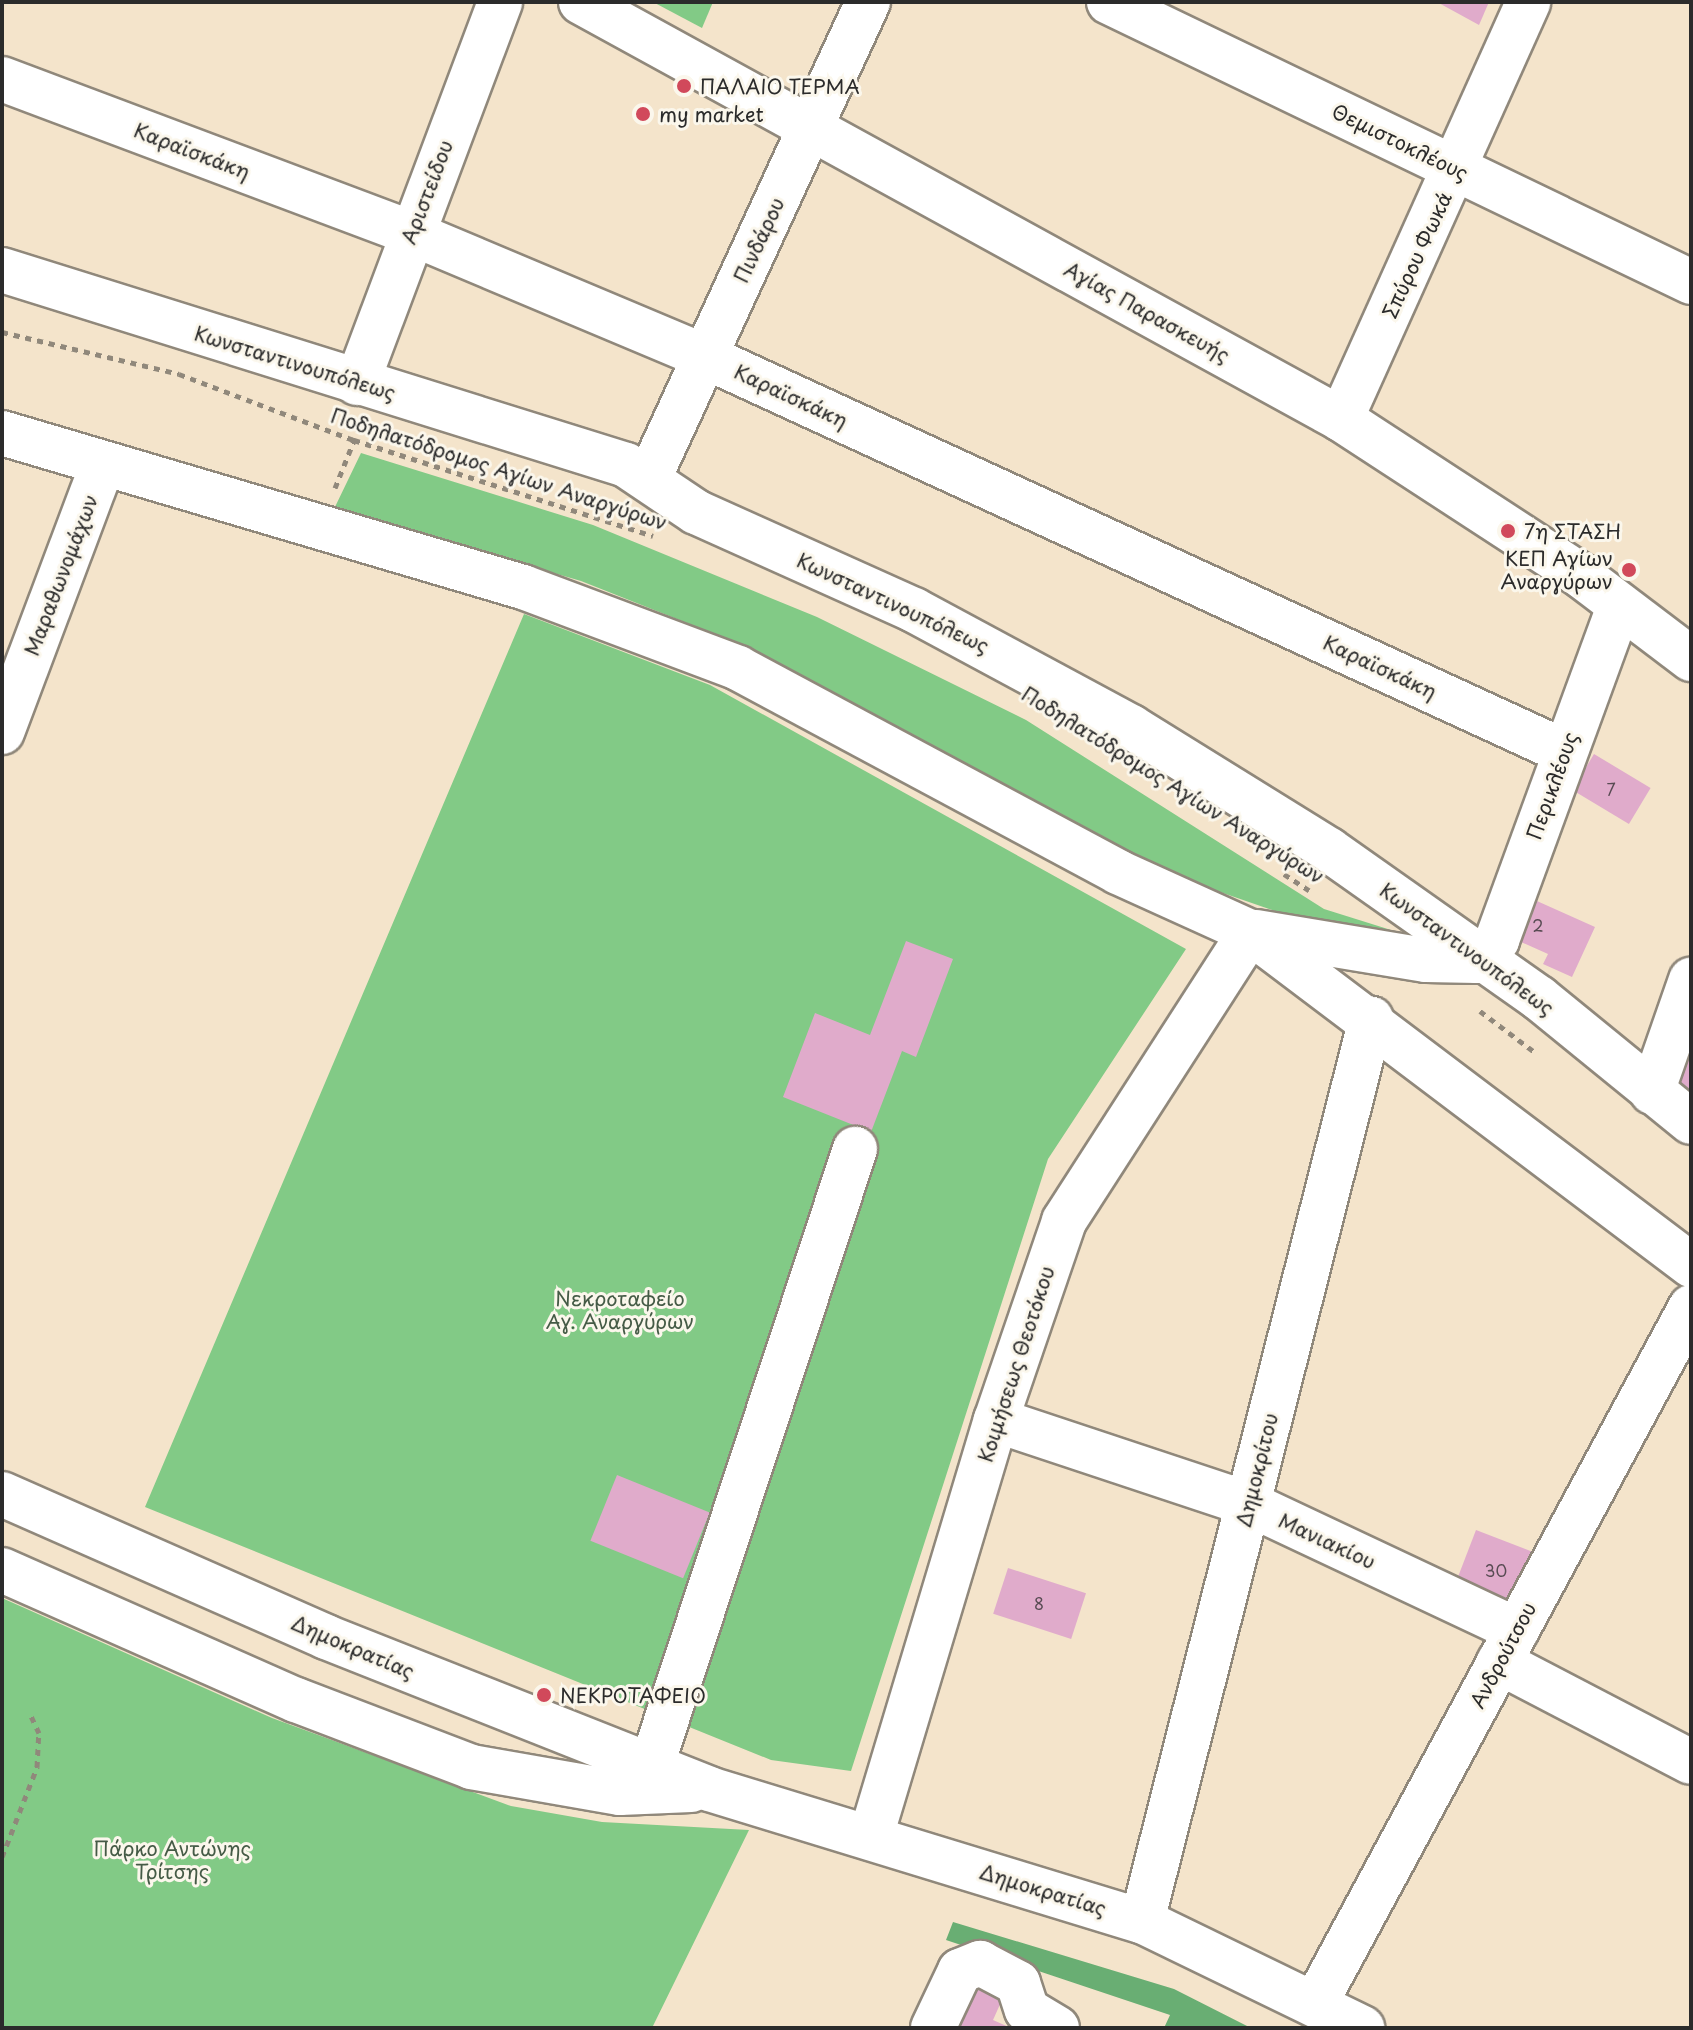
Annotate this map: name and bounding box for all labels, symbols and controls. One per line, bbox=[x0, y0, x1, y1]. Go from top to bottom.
place label: ΠΑΛΑΙΟ ΤΕΡΜΑ bbox=[700, 74, 860, 98]
marker: ΠΑΛΑΙΟ ΤΕΡΜΑ bbox=[675, 77, 693, 95]
street label: Θεμιστοκλέους bbox=[1328, 99, 1472, 185]
place label: my market bbox=[659, 102, 765, 126]
marker: my market bbox=[634, 105, 652, 123]
street label: Καραϊσκάκη bbox=[131, 118, 253, 184]
street label: Αριστείδου bbox=[396, 137, 458, 247]
street label: Σπύρου Φωκά bbox=[1377, 188, 1457, 322]
street label: Πινδάρου bbox=[729, 194, 789, 286]
street label: Αγίας Παρασκευής bbox=[1060, 256, 1234, 368]
street label: Κωνσταντινουπόλεως bbox=[192, 321, 398, 405]
street label: Καραϊσκάκη bbox=[731, 359, 851, 433]
street label: Ποδηλατόδρομος Αγίων Αναργύρων bbox=[328, 403, 670, 535]
street label: Μαραθωνομάχων bbox=[19, 491, 103, 659]
place label: 7η ΣΤΑΣΗ bbox=[1524, 519, 1622, 543]
marker: 7η ΣΤΑΣΗ bbox=[1499, 522, 1517, 540]
place label: ΚΕΠ Αγίων Αναργύρων bbox=[1501, 546, 1613, 593]
street label: Κωνσταντινουπόλεως bbox=[793, 548, 993, 658]
marker: ΚΕΠ Αγίων Αναργύρων bbox=[1620, 561, 1638, 579]
street label: Καραϊσκάκη bbox=[1320, 630, 1440, 704]
street label: Ποδηλατόδρομος Αγίων Αναργύρων bbox=[1017, 682, 1329, 888]
street label: Περικλέους bbox=[1521, 729, 1583, 843]
house number: 7 bbox=[1606, 779, 1616, 799]
street label: Κωνσταντινουπόλεως bbox=[1375, 878, 1559, 1020]
house number: 2 bbox=[1532, 915, 1544, 935]
street label: Κοιμήσεως Θεοτόκου bbox=[973, 1263, 1059, 1465]
park label: Νεκροταφείο Αγ. Αναργύρων bbox=[545, 1286, 695, 1333]
street label: Δημοκρίτου bbox=[1231, 1411, 1283, 1529]
street label: Μανιακίου bbox=[1275, 1508, 1379, 1574]
house number: 30 bbox=[1485, 1560, 1507, 1580]
house number: 8 bbox=[1034, 1593, 1044, 1613]
street label: Ανδρούτσου bbox=[1465, 1598, 1541, 1712]
street label: Δημοκρατίας bbox=[288, 1610, 418, 1684]
place label: ΝΕΚΡΟΤΑΦΕΙΟ bbox=[560, 1683, 706, 1707]
marker: ΝΕΚΡΟΤΑΦΕΙΟ bbox=[535, 1686, 553, 1704]
park label: Πάρκο Αντώνης Τρίτσης bbox=[93, 1836, 251, 1883]
street label: Δημοκρατίας bbox=[977, 1859, 1109, 1921]

